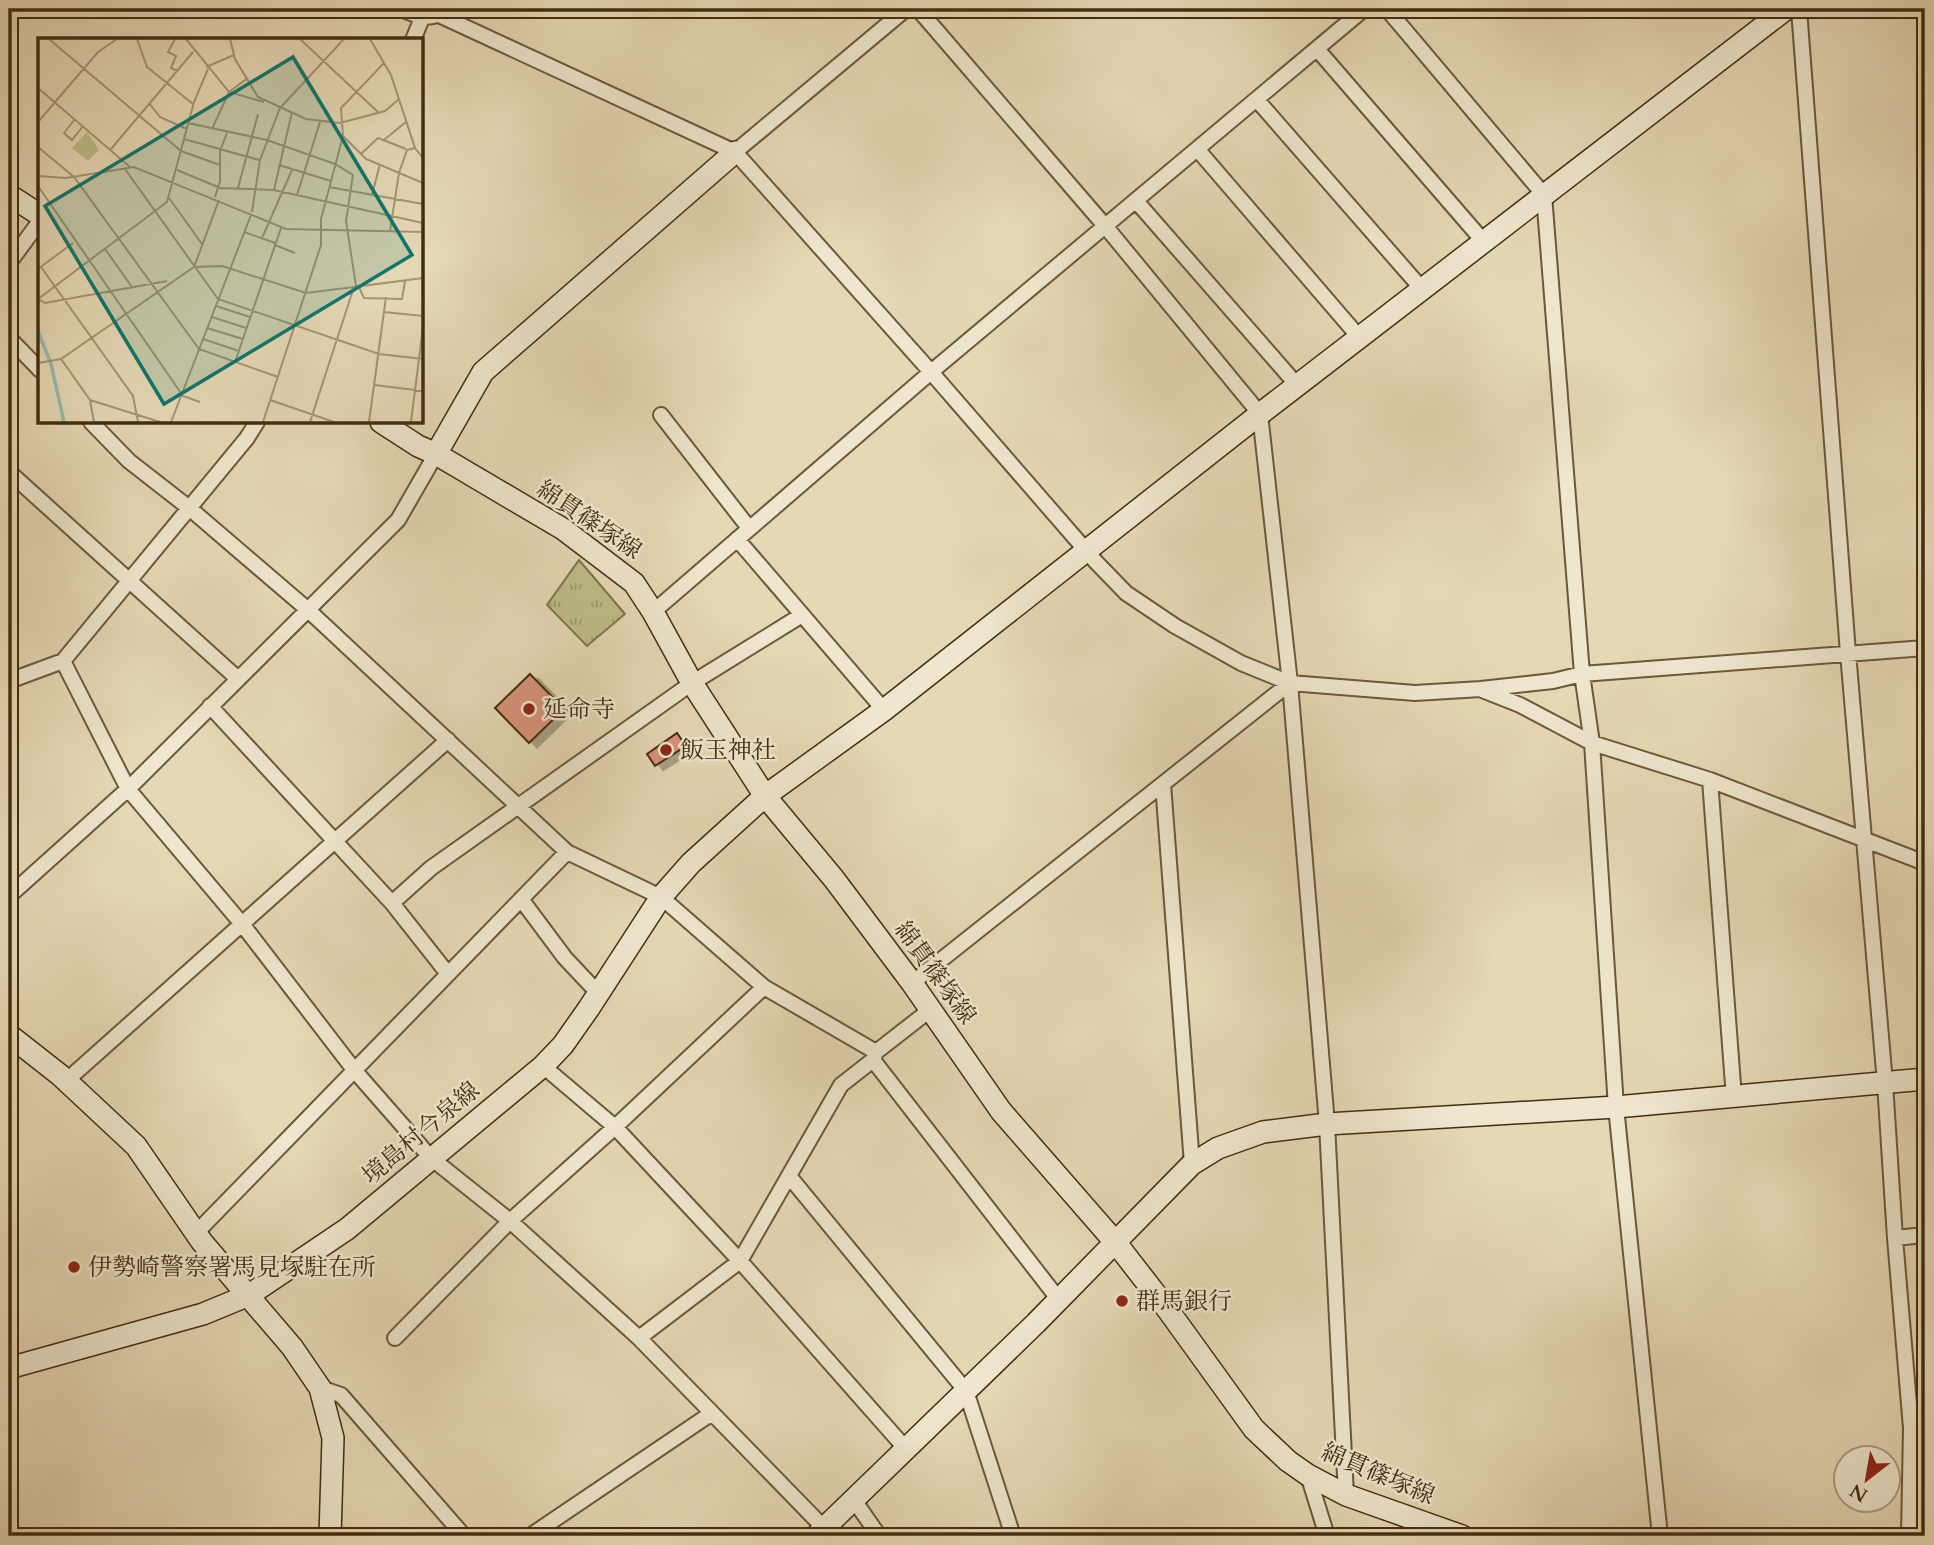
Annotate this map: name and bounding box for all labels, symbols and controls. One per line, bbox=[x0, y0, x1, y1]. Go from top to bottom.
inset map bbox=[38, 38, 424, 424]
street label: 綿貫篠塚線 bbox=[530, 473, 648, 567]
place label: 延命寺 bbox=[543, 693, 615, 726]
marker: 延命寺 bbox=[521, 701, 537, 717]
place label: 飯玉神社 bbox=[680, 734, 776, 767]
marker: 飯玉神社 bbox=[658, 742, 674, 758]
street label: 綿貫篠塚線 bbox=[886, 915, 984, 1031]
street label: 境島村今泉線 bbox=[355, 1074, 487, 1192]
place label: 伊勢崎警察署馬見塚駐在所 bbox=[88, 1251, 376, 1284]
marker: 伊勢崎警察署馬見塚駐在所 bbox=[66, 1259, 82, 1275]
place label: 群馬銀行 bbox=[1136, 1285, 1232, 1318]
marker: 群馬銀行 bbox=[1114, 1293, 1130, 1309]
street label: 綿貫篠塚線 bbox=[1316, 1435, 1440, 1513]
north arrow bbox=[1832, 1444, 1902, 1514]
text: N bbox=[1845, 1477, 1873, 1508]

